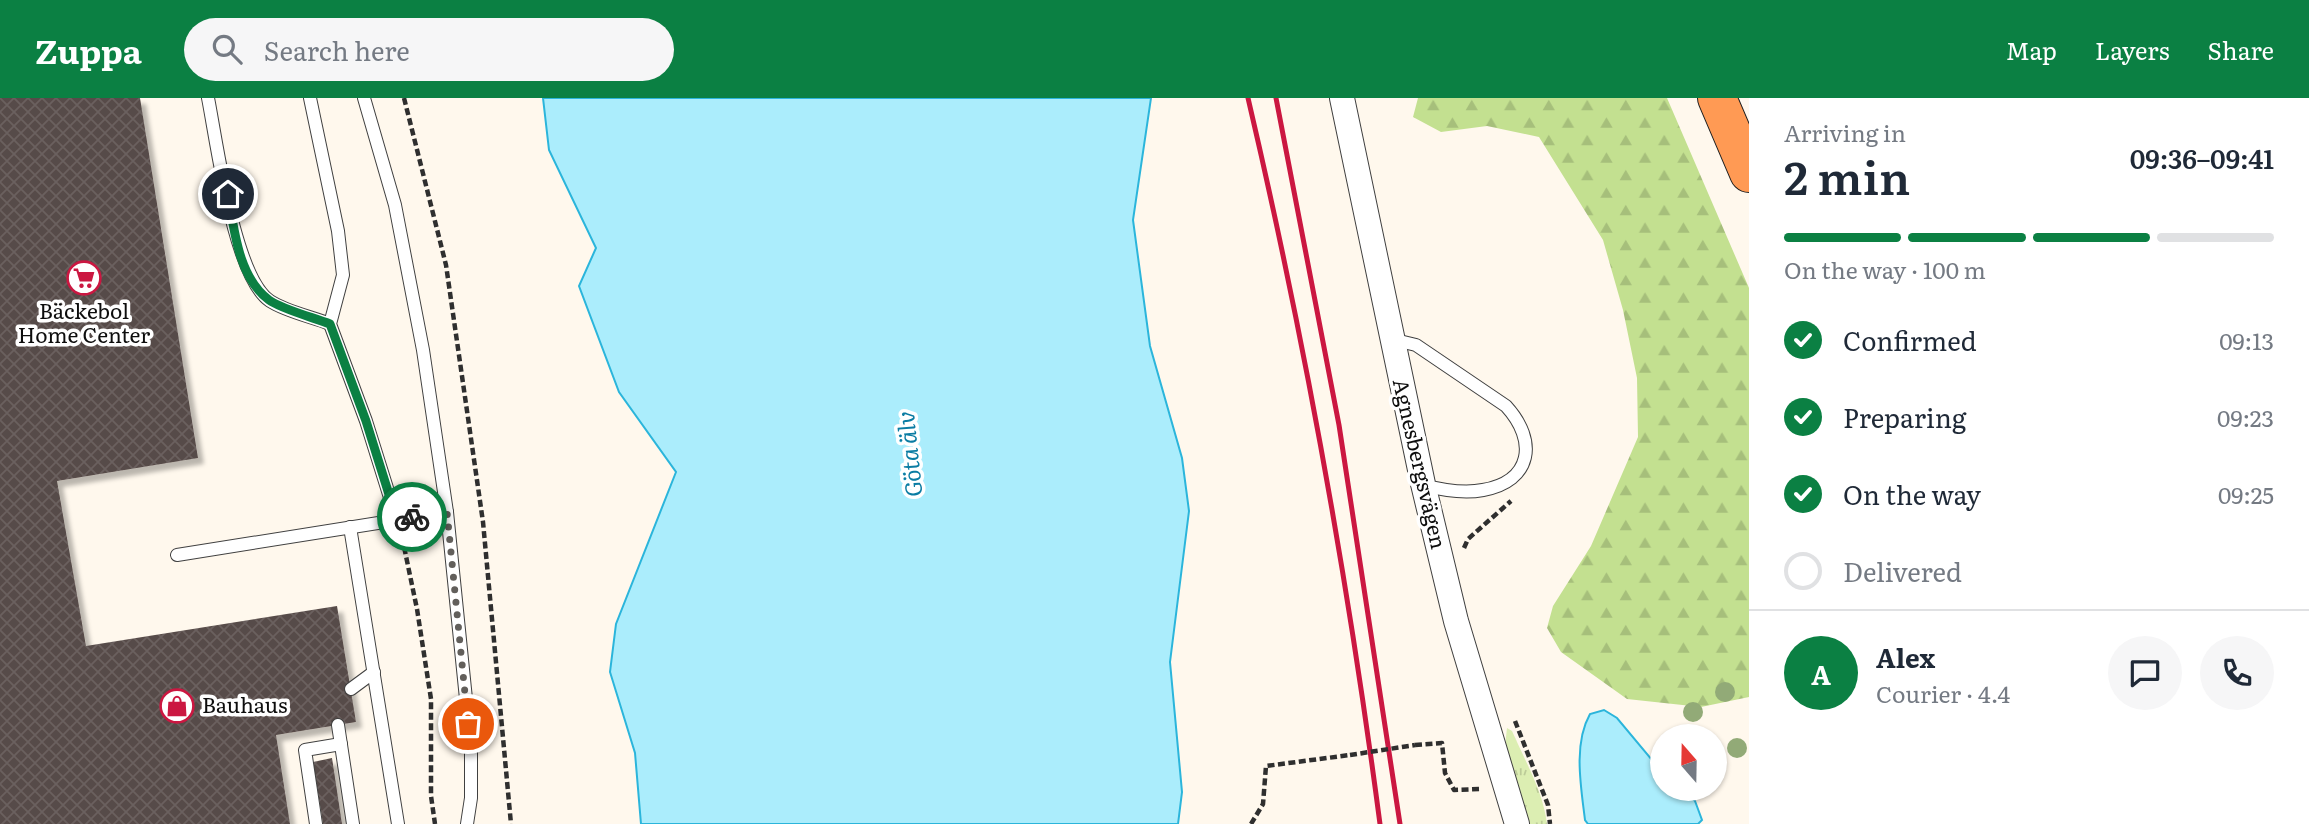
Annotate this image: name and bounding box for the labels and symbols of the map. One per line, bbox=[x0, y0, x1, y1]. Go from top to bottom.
pin bbox=[198, 164, 258, 224]
supermarket icon: Bäckebol Home Center bbox=[65, 259, 103, 297]
place label: Bäckebol Home Center bbox=[18, 294, 150, 349]
street label: Agnesbergsvägen bbox=[1387, 375, 1456, 552]
water label: Göta älv bbox=[887, 410, 929, 499]
courier bbox=[377, 482, 447, 552]
shop icon: Bauhaus bbox=[158, 687, 196, 725]
place label: Bauhaus bbox=[202, 688, 287, 719]
pin bbox=[438, 694, 498, 754]
north arrow bbox=[1650, 724, 1727, 802]

